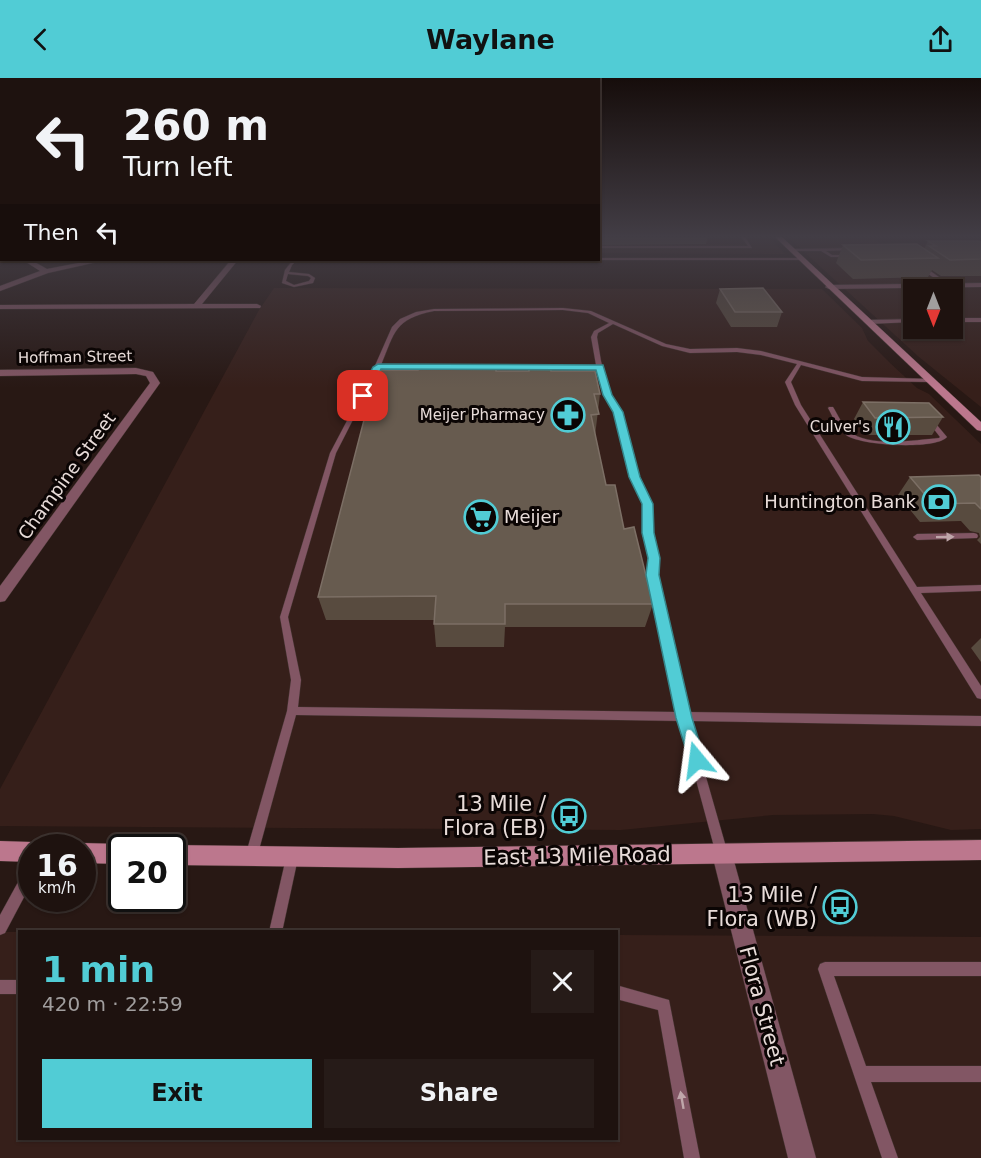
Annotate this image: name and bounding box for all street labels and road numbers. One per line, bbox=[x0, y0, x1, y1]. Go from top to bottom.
street label: Hoffman Street bbox=[18, 347, 132, 367]
street label: Champine Street bbox=[13, 408, 120, 543]
street label: East 13 Mile Road bbox=[483, 842, 671, 870]
street label: Flora Street bbox=[735, 944, 789, 1068]

